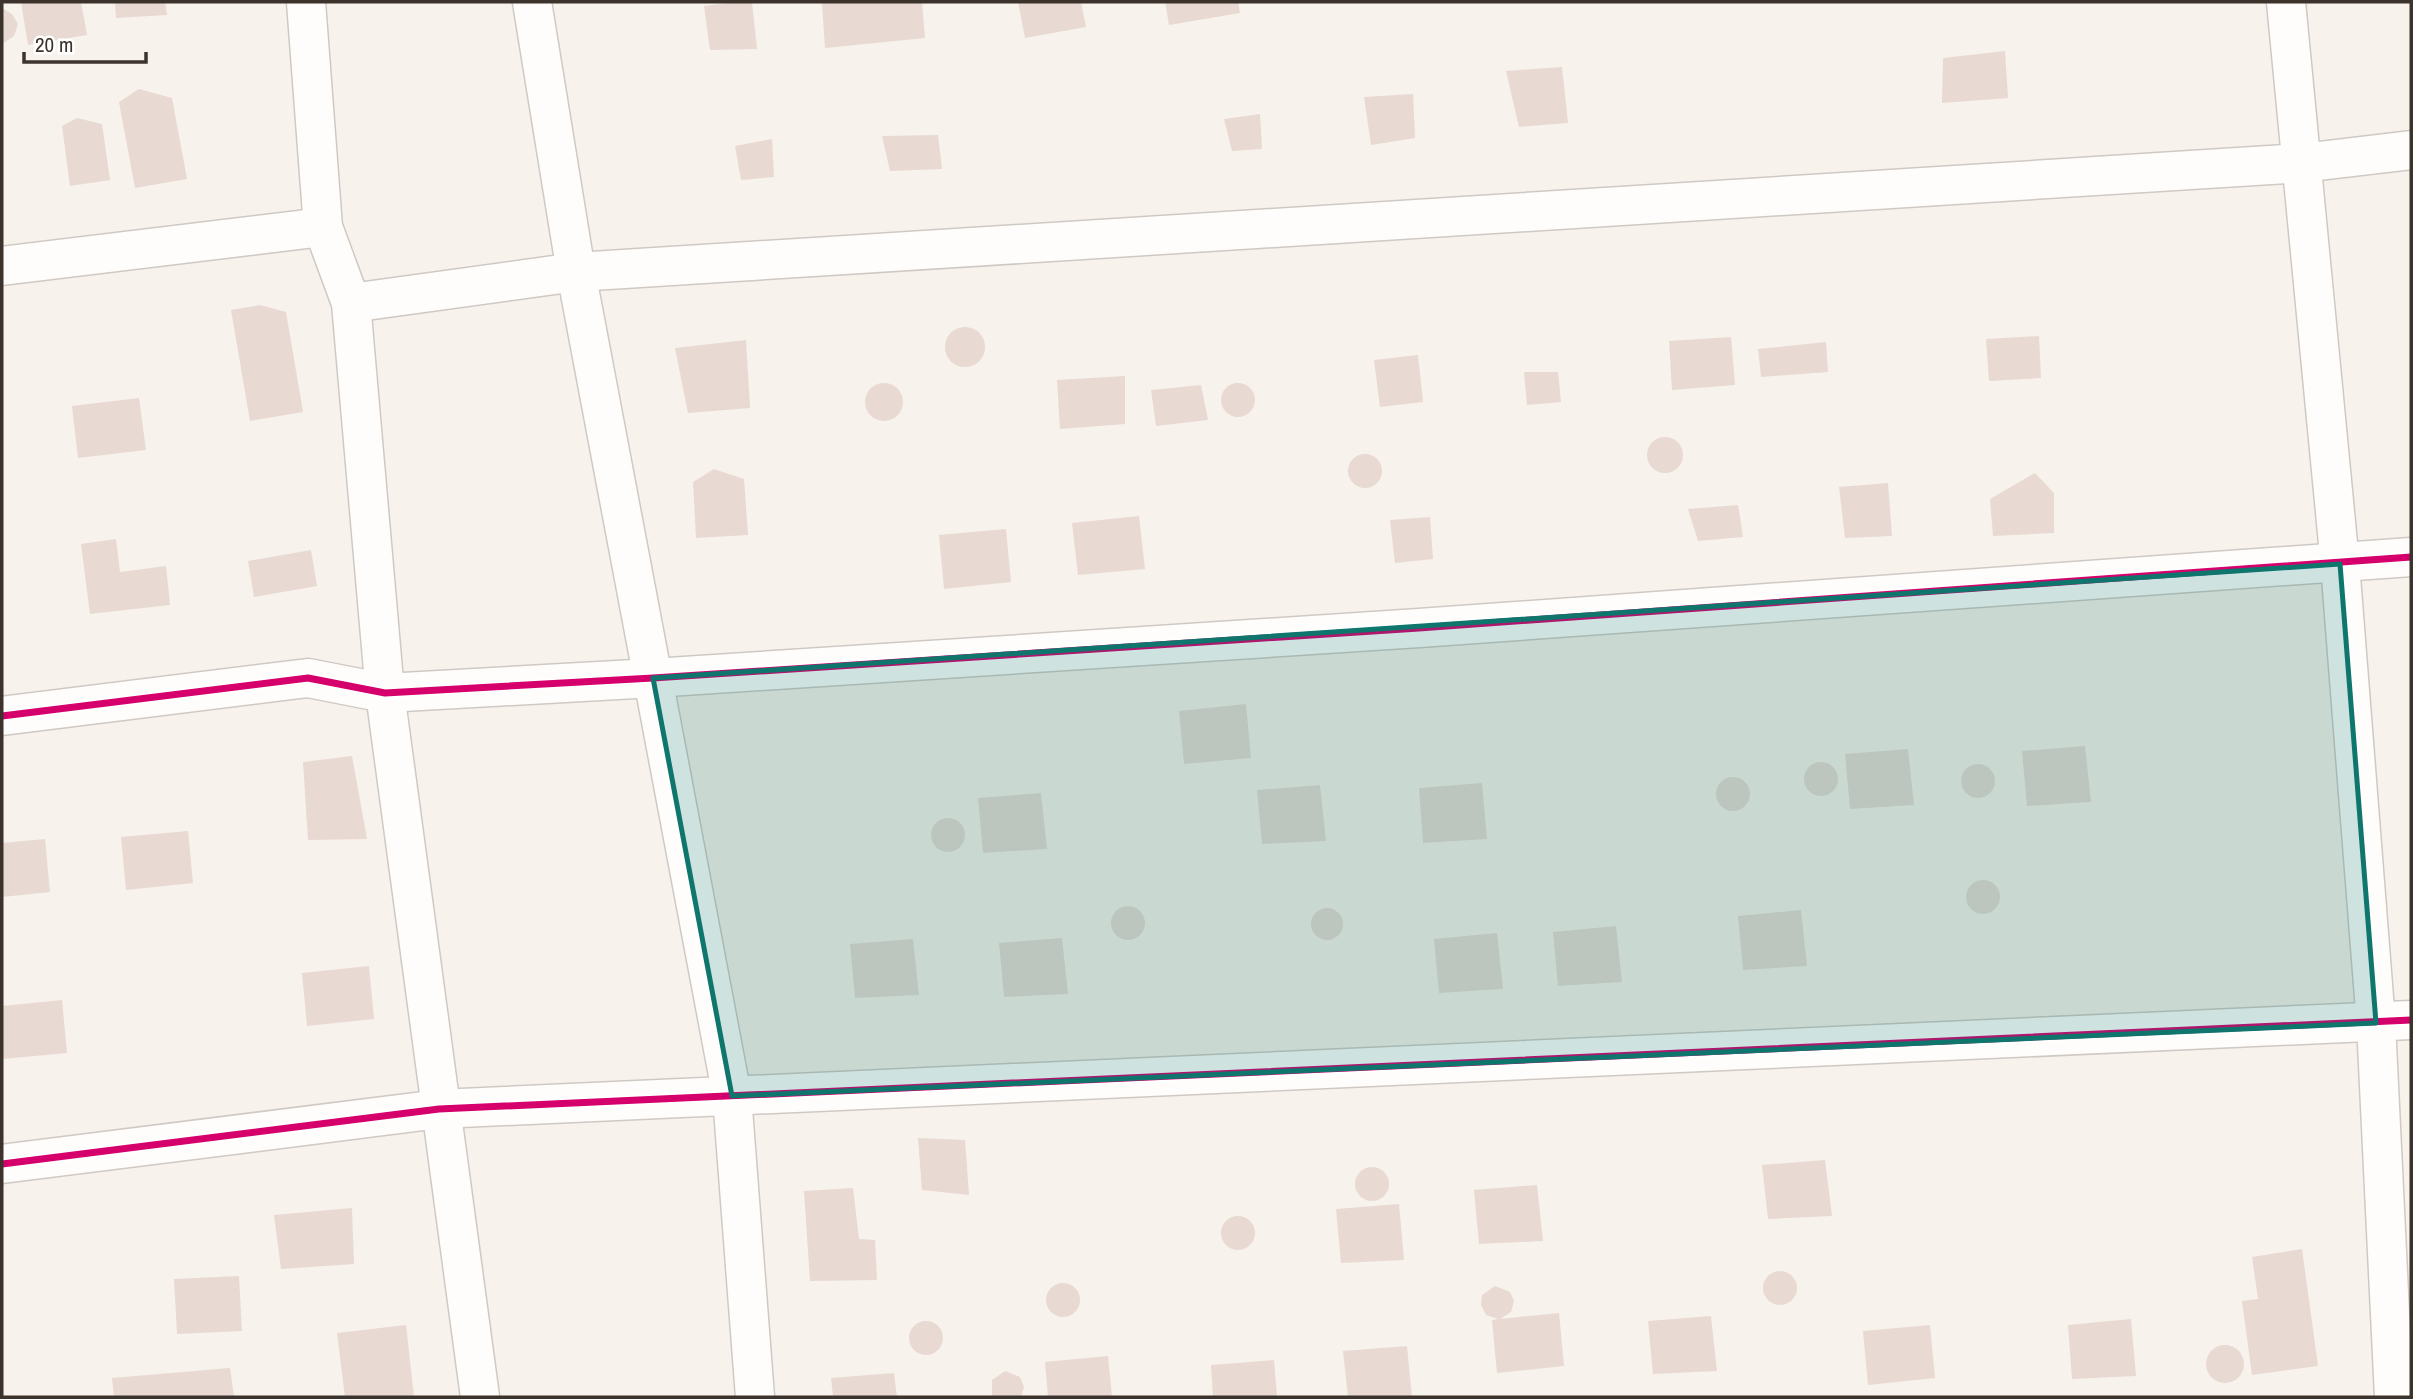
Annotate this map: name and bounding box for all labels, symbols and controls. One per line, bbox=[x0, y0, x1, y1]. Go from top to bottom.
scale bar bbox=[24, 21, 147, 65]
text: 20 m bbox=[35, 30, 73, 59]

